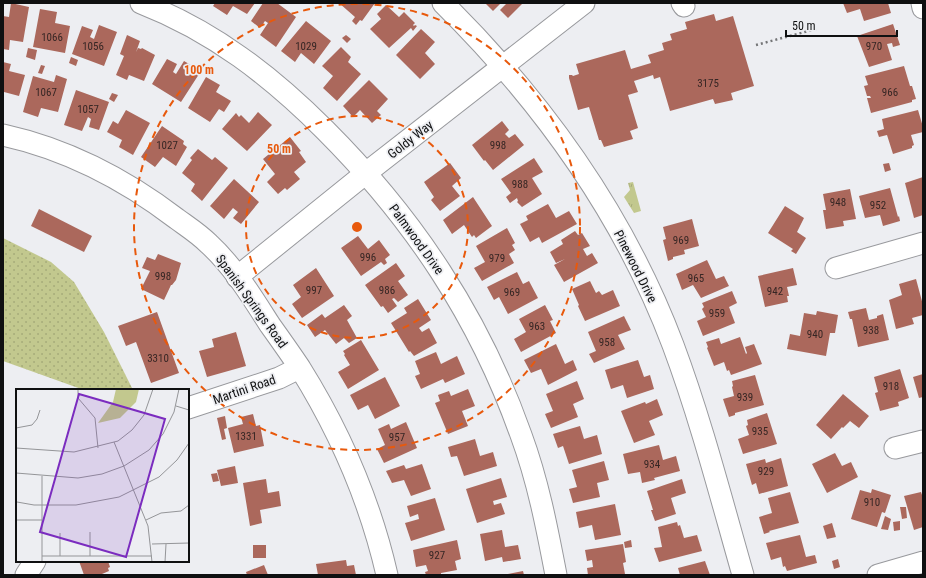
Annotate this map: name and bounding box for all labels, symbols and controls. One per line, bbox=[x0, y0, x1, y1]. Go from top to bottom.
scale bar bbox=[786, 12, 897, 38]
text: 50 m bbox=[792, 19, 816, 33]
house number: 1066 bbox=[41, 31, 63, 44]
house number: 1056 bbox=[82, 40, 104, 53]
house number: 1029 bbox=[295, 40, 317, 53]
house number: 970 bbox=[866, 40, 882, 53]
text: 100 m bbox=[184, 63, 214, 77]
house number: 3175 bbox=[697, 77, 719, 90]
house number: 1067 bbox=[35, 86, 57, 99]
house number: 966 bbox=[882, 86, 898, 99]
house number: 1057 bbox=[77, 103, 99, 116]
street label: Goldy Way bbox=[385, 117, 436, 162]
house number: 1027 bbox=[156, 139, 178, 152]
house number: 998 bbox=[490, 139, 506, 152]
text: 50 m bbox=[267, 142, 291, 156]
house number: 988 bbox=[512, 178, 528, 191]
house number: 948 bbox=[830, 196, 846, 209]
house number: 952 bbox=[870, 199, 886, 212]
street label: Palmwood Drive bbox=[386, 201, 447, 277]
centre of rings bbox=[350, 220, 364, 234]
street label: Pinewood Drive bbox=[611, 227, 660, 305]
house number: 969 bbox=[673, 234, 689, 247]
house number: 996 bbox=[360, 251, 376, 264]
street label: Spanish Springs Road bbox=[213, 252, 290, 351]
house number: 979 bbox=[489, 252, 505, 265]
house number: 998 bbox=[155, 270, 171, 283]
house number: 965 bbox=[688, 272, 704, 285]
house number: 997 bbox=[306, 284, 322, 297]
house number: 986 bbox=[379, 284, 395, 297]
house number: 942 bbox=[767, 285, 783, 298]
house number: 969 bbox=[504, 286, 520, 299]
house number: 959 bbox=[709, 307, 725, 320]
house number: 963 bbox=[529, 320, 545, 333]
house number: 938 bbox=[863, 324, 879, 337]
house number: 940 bbox=[807, 328, 823, 341]
house number: 958 bbox=[599, 336, 615, 349]
house number: 3310 bbox=[147, 352, 169, 365]
street label: Martini Road bbox=[211, 372, 278, 407]
house number: 918 bbox=[883, 380, 899, 393]
inset map bbox=[16, 389, 189, 562]
house number: 939 bbox=[737, 391, 753, 404]
house number: 935 bbox=[752, 425, 768, 438]
house number: 1331 bbox=[235, 430, 257, 443]
house number: 957 bbox=[389, 431, 405, 444]
house number: 934 bbox=[644, 458, 661, 471]
house number: 929 bbox=[758, 465, 774, 478]
house number: 910 bbox=[864, 496, 880, 509]
house number: 927 bbox=[429, 549, 445, 562]

